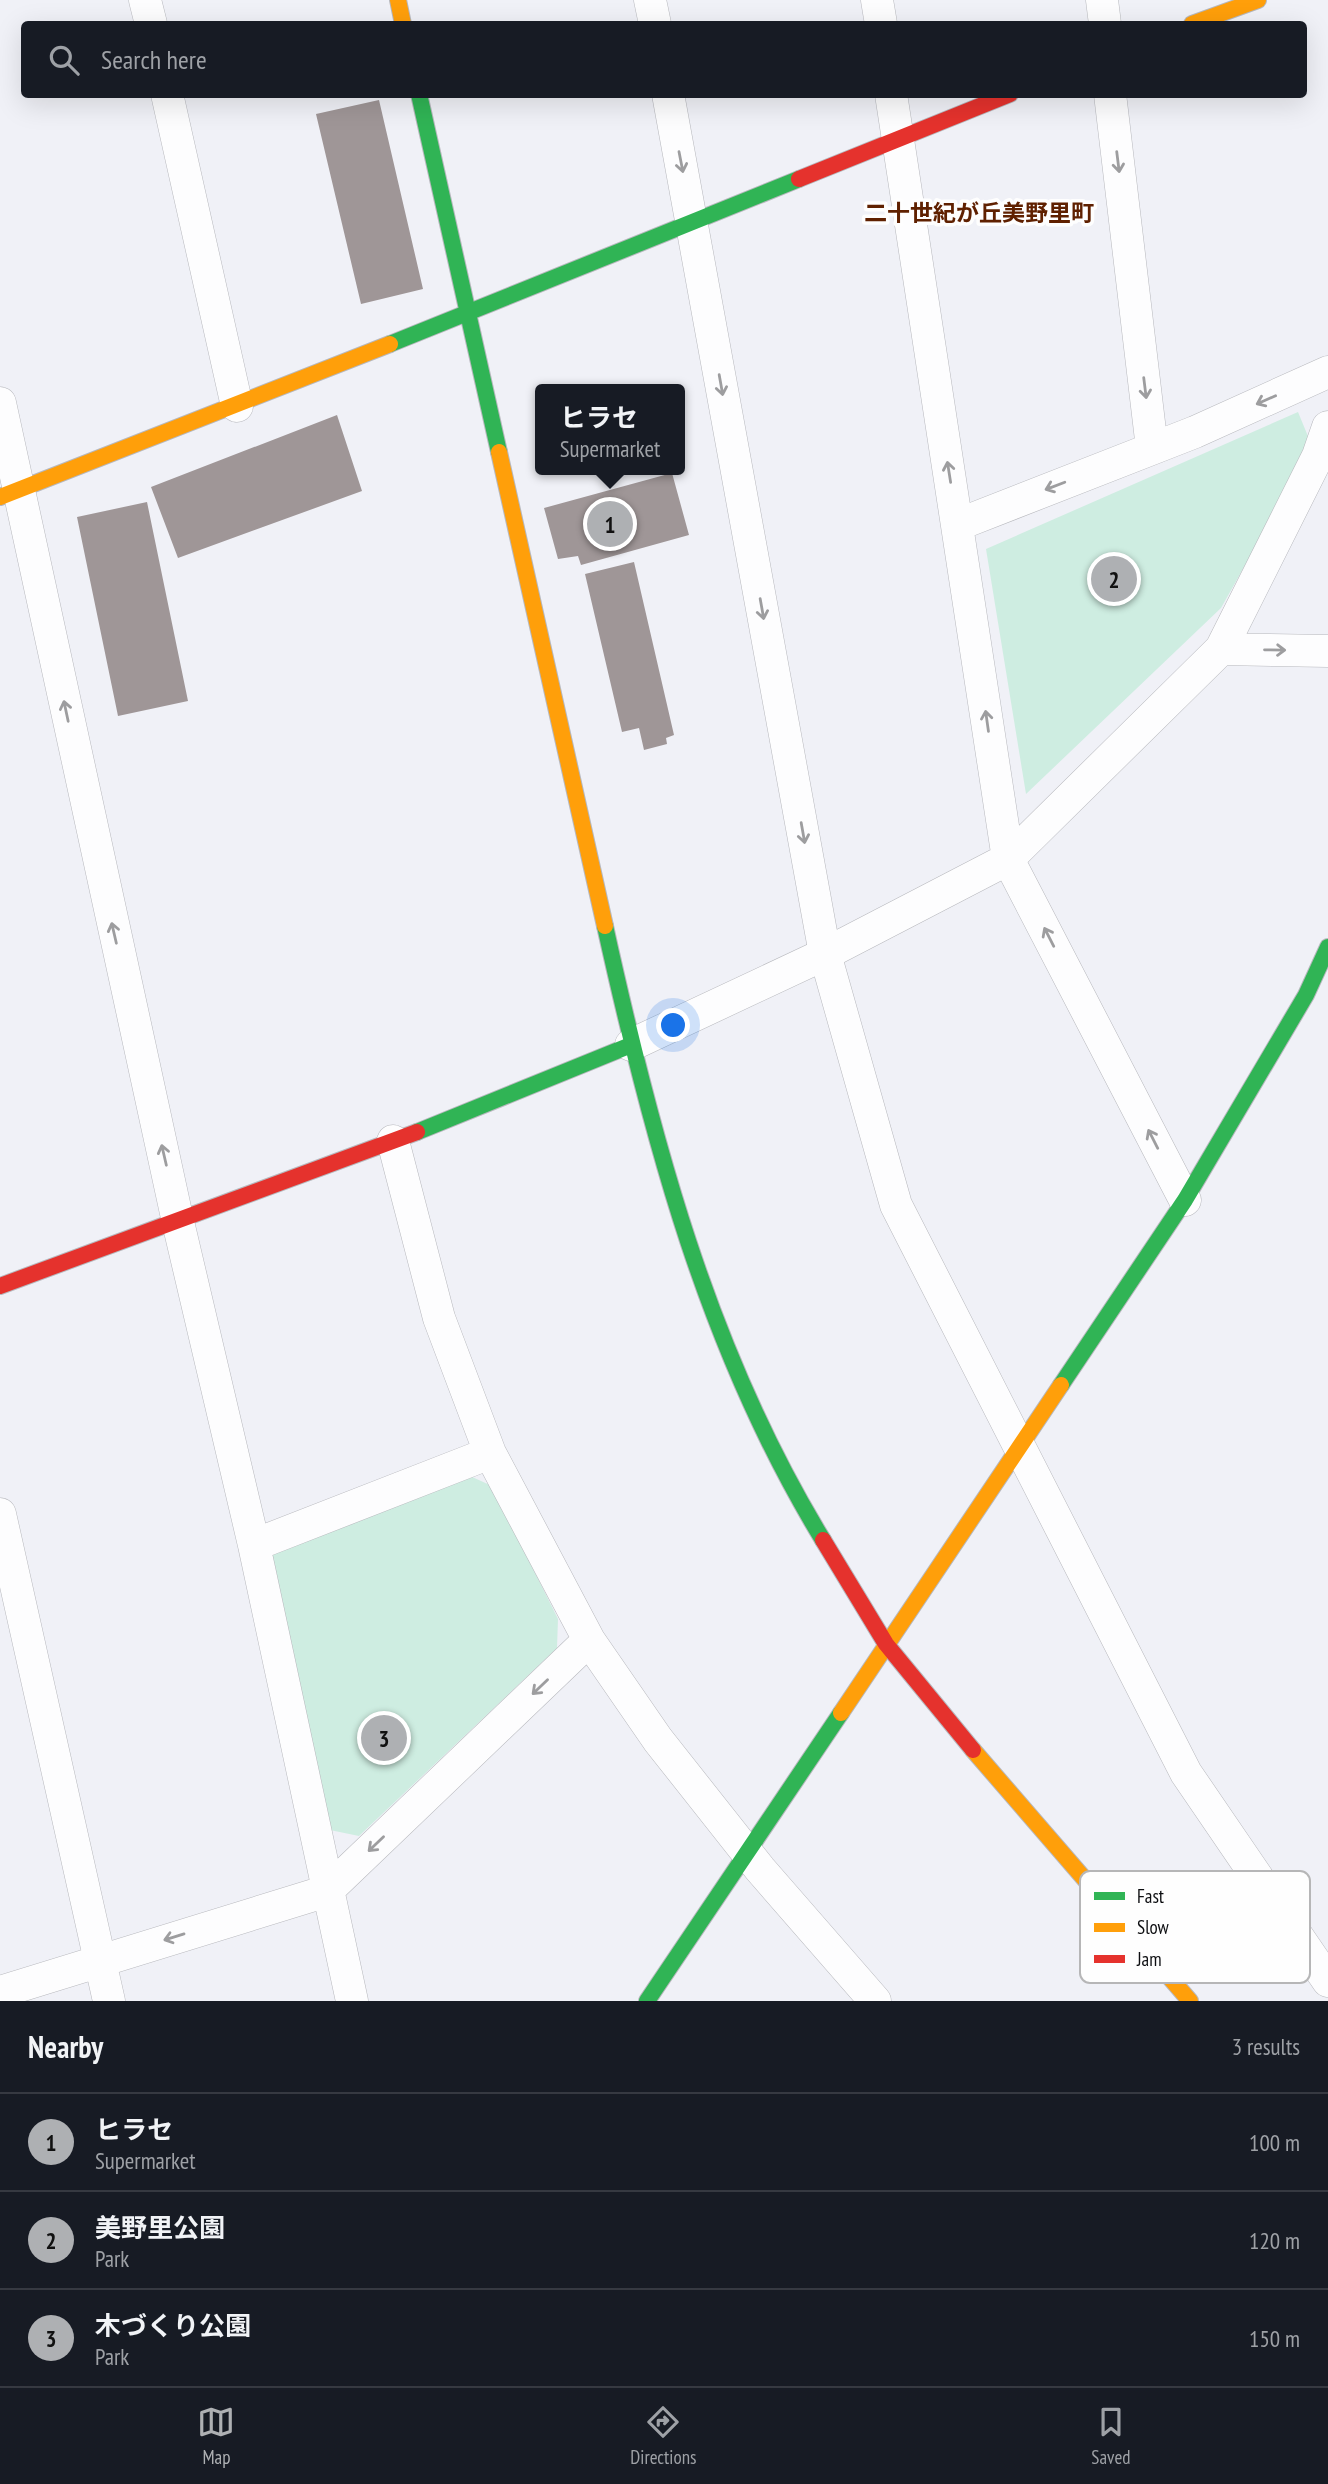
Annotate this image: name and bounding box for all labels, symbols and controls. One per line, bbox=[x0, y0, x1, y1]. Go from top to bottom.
search box bbox=[21, 21, 1307, 98]
icon: search bbox=[45, 41, 83, 79]
text: Search here bbox=[101, 43, 207, 76]
one-way arrow bbox=[674, 150, 688, 173]
one-way arrow bbox=[1112, 150, 1125, 173]
district label: 二十世紀が丘美野里町 bbox=[864, 198, 1094, 227]
one-way arrow bbox=[714, 374, 728, 396]
one-way arrow bbox=[1139, 376, 1152, 399]
popup bbox=[535, 384, 685, 475]
one-way arrow bbox=[1256, 394, 1277, 407]
text: ヒラセ bbox=[560, 401, 638, 434]
text: Supermarket bbox=[560, 434, 660, 463]
one-way arrow bbox=[942, 461, 955, 484]
one-way arrow bbox=[1045, 480, 1067, 493]
pin: 1 bbox=[587, 498, 633, 550]
pin: 2 bbox=[1091, 553, 1137, 605]
one-way arrow bbox=[756, 597, 769, 620]
one-way arrow bbox=[1263, 643, 1286, 657]
one-way arrow bbox=[59, 700, 73, 723]
one-way arrow bbox=[980, 710, 993, 733]
one-way arrow bbox=[797, 821, 810, 844]
one-way arrow bbox=[107, 922, 121, 945]
one-way arrow bbox=[1041, 927, 1055, 948]
your location bbox=[656, 1008, 690, 1042]
one-way arrow bbox=[1146, 1129, 1160, 1150]
one-way arrow bbox=[157, 1144, 170, 1167]
one-way arrow bbox=[532, 1678, 549, 1695]
pin: 3 bbox=[361, 1712, 407, 1764]
one-way arrow bbox=[367, 1835, 384, 1852]
legend bbox=[1080, 1871, 1310, 1983]
text: Fast bbox=[1137, 1884, 1165, 1908]
text: Slow bbox=[1137, 1915, 1170, 1939]
one-way arrow bbox=[163, 1932, 185, 1945]
text: Jam bbox=[1136, 1947, 1162, 1971]
text: Nearby bbox=[28, 2027, 103, 2066]
text: 3 results bbox=[1232, 2032, 1300, 2061]
text: ヒラセ bbox=[95, 2113, 173, 2146]
text: 1 bbox=[46, 2128, 57, 2157]
text: 100 m bbox=[1249, 2128, 1300, 2157]
text: Supermarket bbox=[95, 2146, 196, 2175]
text: 美野里公園 bbox=[95, 2211, 225, 2244]
text: 2 bbox=[46, 2226, 57, 2255]
text: 120 m bbox=[1249, 2226, 1300, 2255]
text: Park bbox=[95, 2244, 129, 2273]
text: 木づくり公園 bbox=[95, 2309, 251, 2342]
text: 3 bbox=[46, 2324, 57, 2353]
text: 150 m bbox=[1249, 2324, 1300, 2353]
text: Park bbox=[95, 2342, 129, 2371]
tab: Map bbox=[197, 2403, 235, 2469]
tab: Directions bbox=[630, 2403, 696, 2469]
tab: Saved bbox=[1091, 2403, 1131, 2469]

